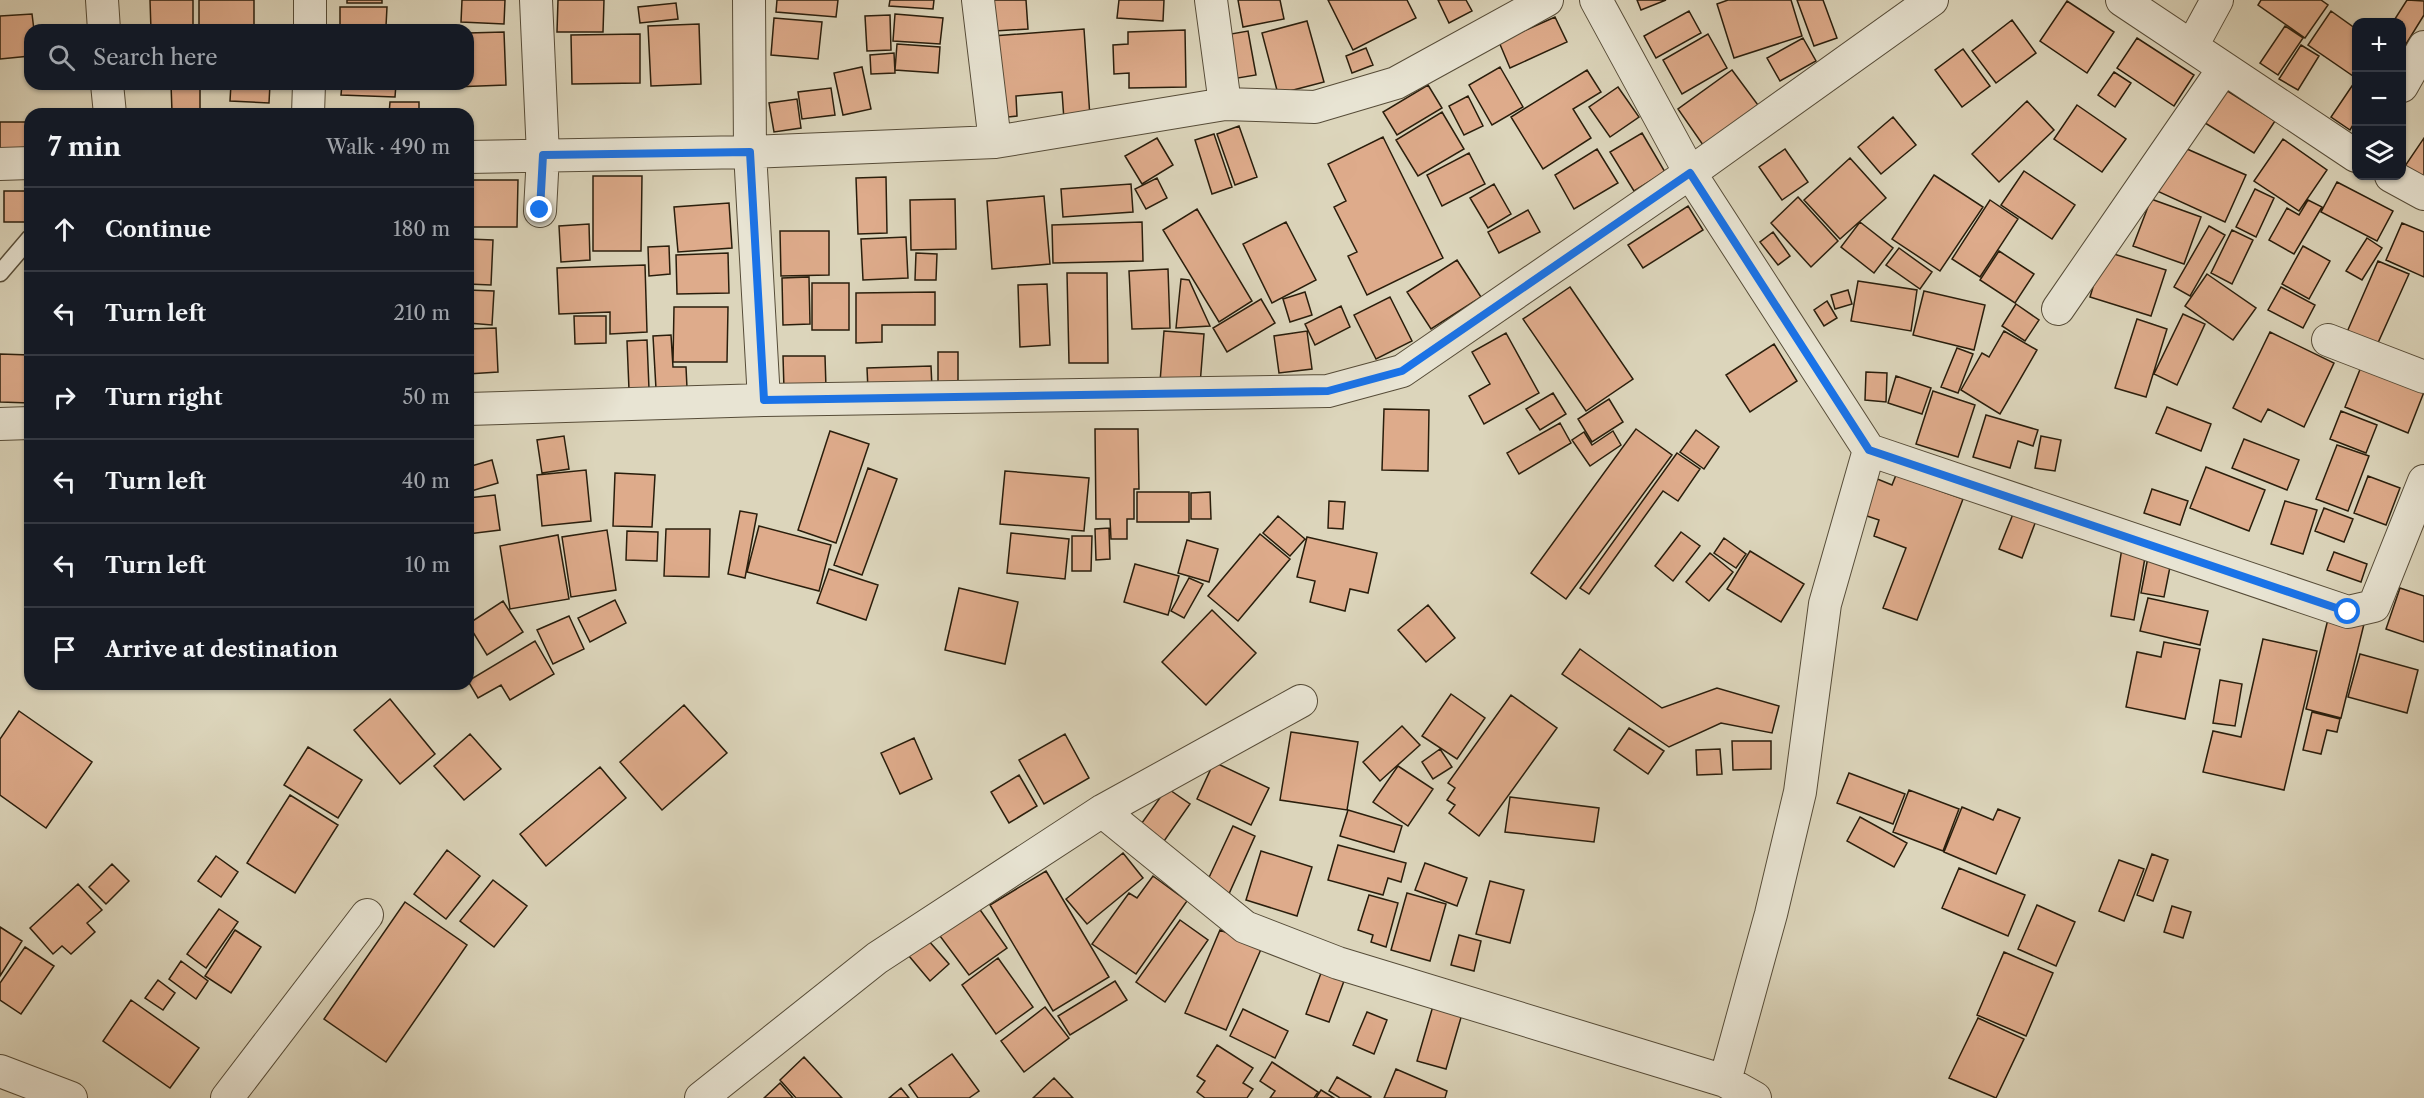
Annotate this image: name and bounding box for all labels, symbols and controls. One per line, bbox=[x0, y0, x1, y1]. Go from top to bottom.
map controls bbox=[2352, 18, 2406, 180]
button: + bbox=[2352, 18, 2406, 72]
search box bbox=[24, 24, 474, 90]
icon: search bbox=[45, 41, 78, 74]
text: Search here bbox=[93, 44, 218, 71]
button: − bbox=[2352, 72, 2406, 126]
button: layers bbox=[2352, 126, 2406, 180]
text: 7 min bbox=[48, 131, 121, 163]
text: Walk · 490 m bbox=[326, 135, 450, 159]
route end bbox=[526, 196, 552, 222]
icon: ahead bbox=[48, 213, 81, 246]
text: Continue bbox=[105, 216, 211, 243]
text: 180 m bbox=[393, 217, 450, 241]
icon: left bbox=[48, 297, 81, 330]
text: Turn left bbox=[105, 300, 206, 327]
text: 210 m bbox=[393, 301, 450, 325]
icon: right bbox=[48, 381, 81, 414]
text: Turn right bbox=[105, 384, 223, 411]
text: 50 m bbox=[403, 385, 450, 409]
icon: left bbox=[48, 465, 81, 498]
text: Turn left bbox=[105, 468, 206, 495]
text: 40 m bbox=[402, 469, 450, 493]
icon: left bbox=[48, 549, 81, 582]
text: Turn left bbox=[105, 552, 206, 579]
text: 10 m bbox=[405, 553, 450, 577]
route start bbox=[2334, 598, 2360, 624]
icon: arrive bbox=[48, 633, 81, 666]
text: Arrive at destination bbox=[105, 636, 338, 663]

